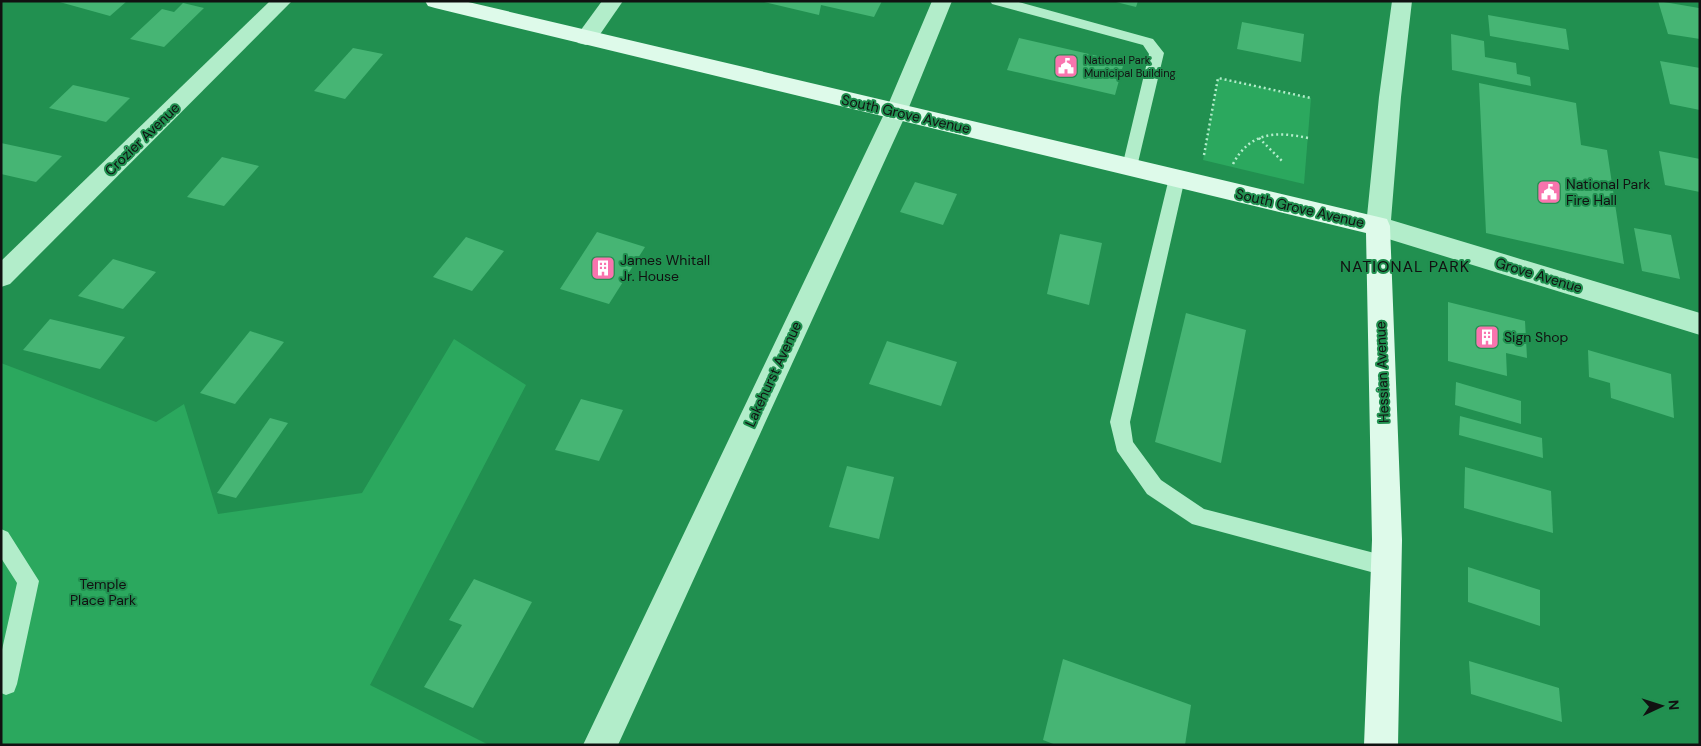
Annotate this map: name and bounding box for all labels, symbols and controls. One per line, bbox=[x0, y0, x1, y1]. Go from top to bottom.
public building icon: National Park Municipal Building bbox=[1053, 53, 1079, 79]
place label: National Park Municipal Building bbox=[1084, 53, 1176, 80]
street label: South Grove Avenue bbox=[840, 90, 972, 138]
street label: Crozier Avenue bbox=[101, 99, 183, 179]
place label: National Park Fire Hall bbox=[1566, 175, 1650, 209]
public building icon: National Park Fire Hall bbox=[1536, 179, 1562, 205]
street label: South Grove Avenue bbox=[1234, 184, 1366, 232]
place label: James Whitall Jr. House bbox=[620, 251, 710, 285]
street label: Grove Avenue bbox=[1493, 253, 1585, 297]
building icon: James Whitall Jr. House bbox=[590, 255, 616, 281]
district label: NATIONAL PARK bbox=[1340, 256, 1470, 277]
street label: Lakehurst Avenue bbox=[741, 318, 805, 430]
street label: Hessian Avenue bbox=[1371, 321, 1393, 423]
building icon: Sign Shop bbox=[1474, 324, 1500, 350]
place label: Sign Shop bbox=[1504, 328, 1569, 346]
park label: Temple Place Park bbox=[70, 575, 136, 609]
north arrow bbox=[1636, 681, 1686, 731]
text: N bbox=[1665, 699, 1683, 711]

